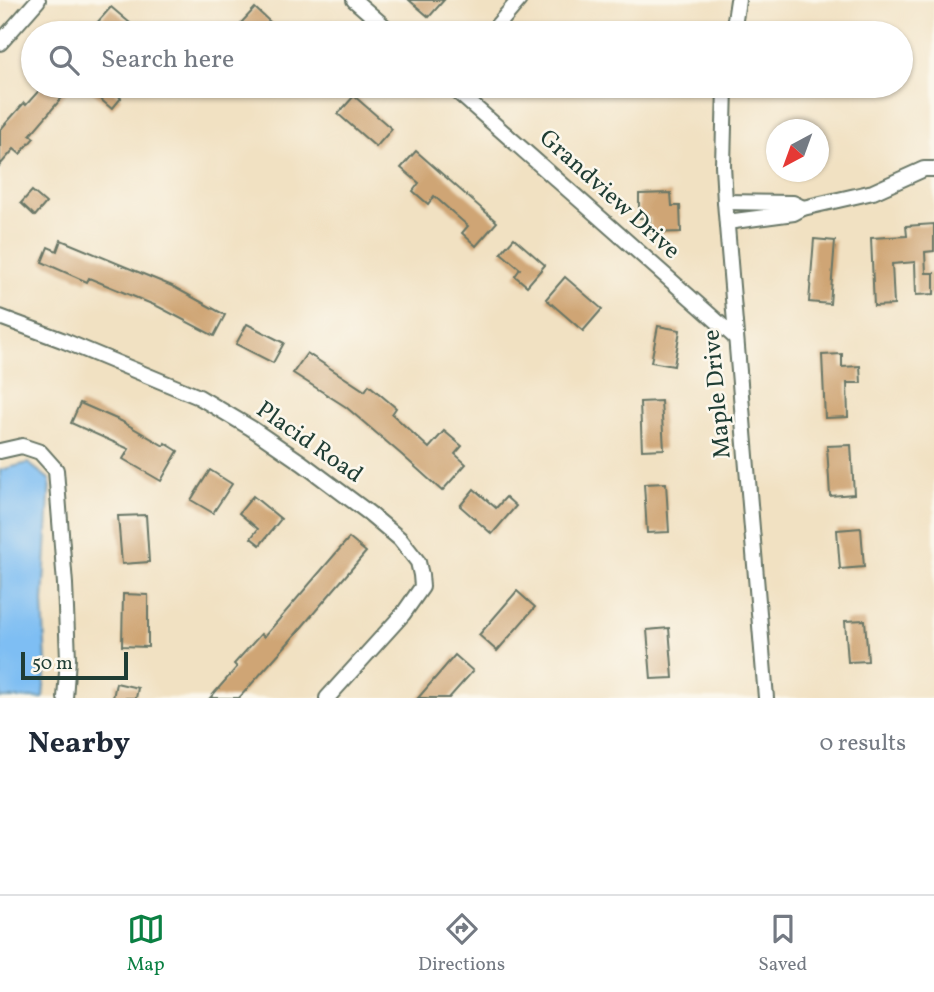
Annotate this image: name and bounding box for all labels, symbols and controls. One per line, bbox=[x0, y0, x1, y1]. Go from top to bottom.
search box bbox=[21, 21, 913, 98]
icon: search bbox=[45, 41, 83, 79]
text: Search here bbox=[101, 42, 234, 78]
north arrow bbox=[766, 119, 829, 182]
street label: Grandview Drive bbox=[531, 122, 687, 268]
street label: Maple Drive bbox=[695, 328, 741, 460]
street label: Placid Road bbox=[249, 394, 369, 492]
scale bar bbox=[21, 649, 128, 681]
text: 50 m bbox=[32, 651, 73, 677]
text: Nearby bbox=[28, 723, 130, 765]
text: 0 results bbox=[819, 728, 906, 760]
tab: Map bbox=[127, 910, 165, 978]
tab: Directions bbox=[418, 910, 505, 978]
tab: Saved bbox=[758, 910, 807, 978]

